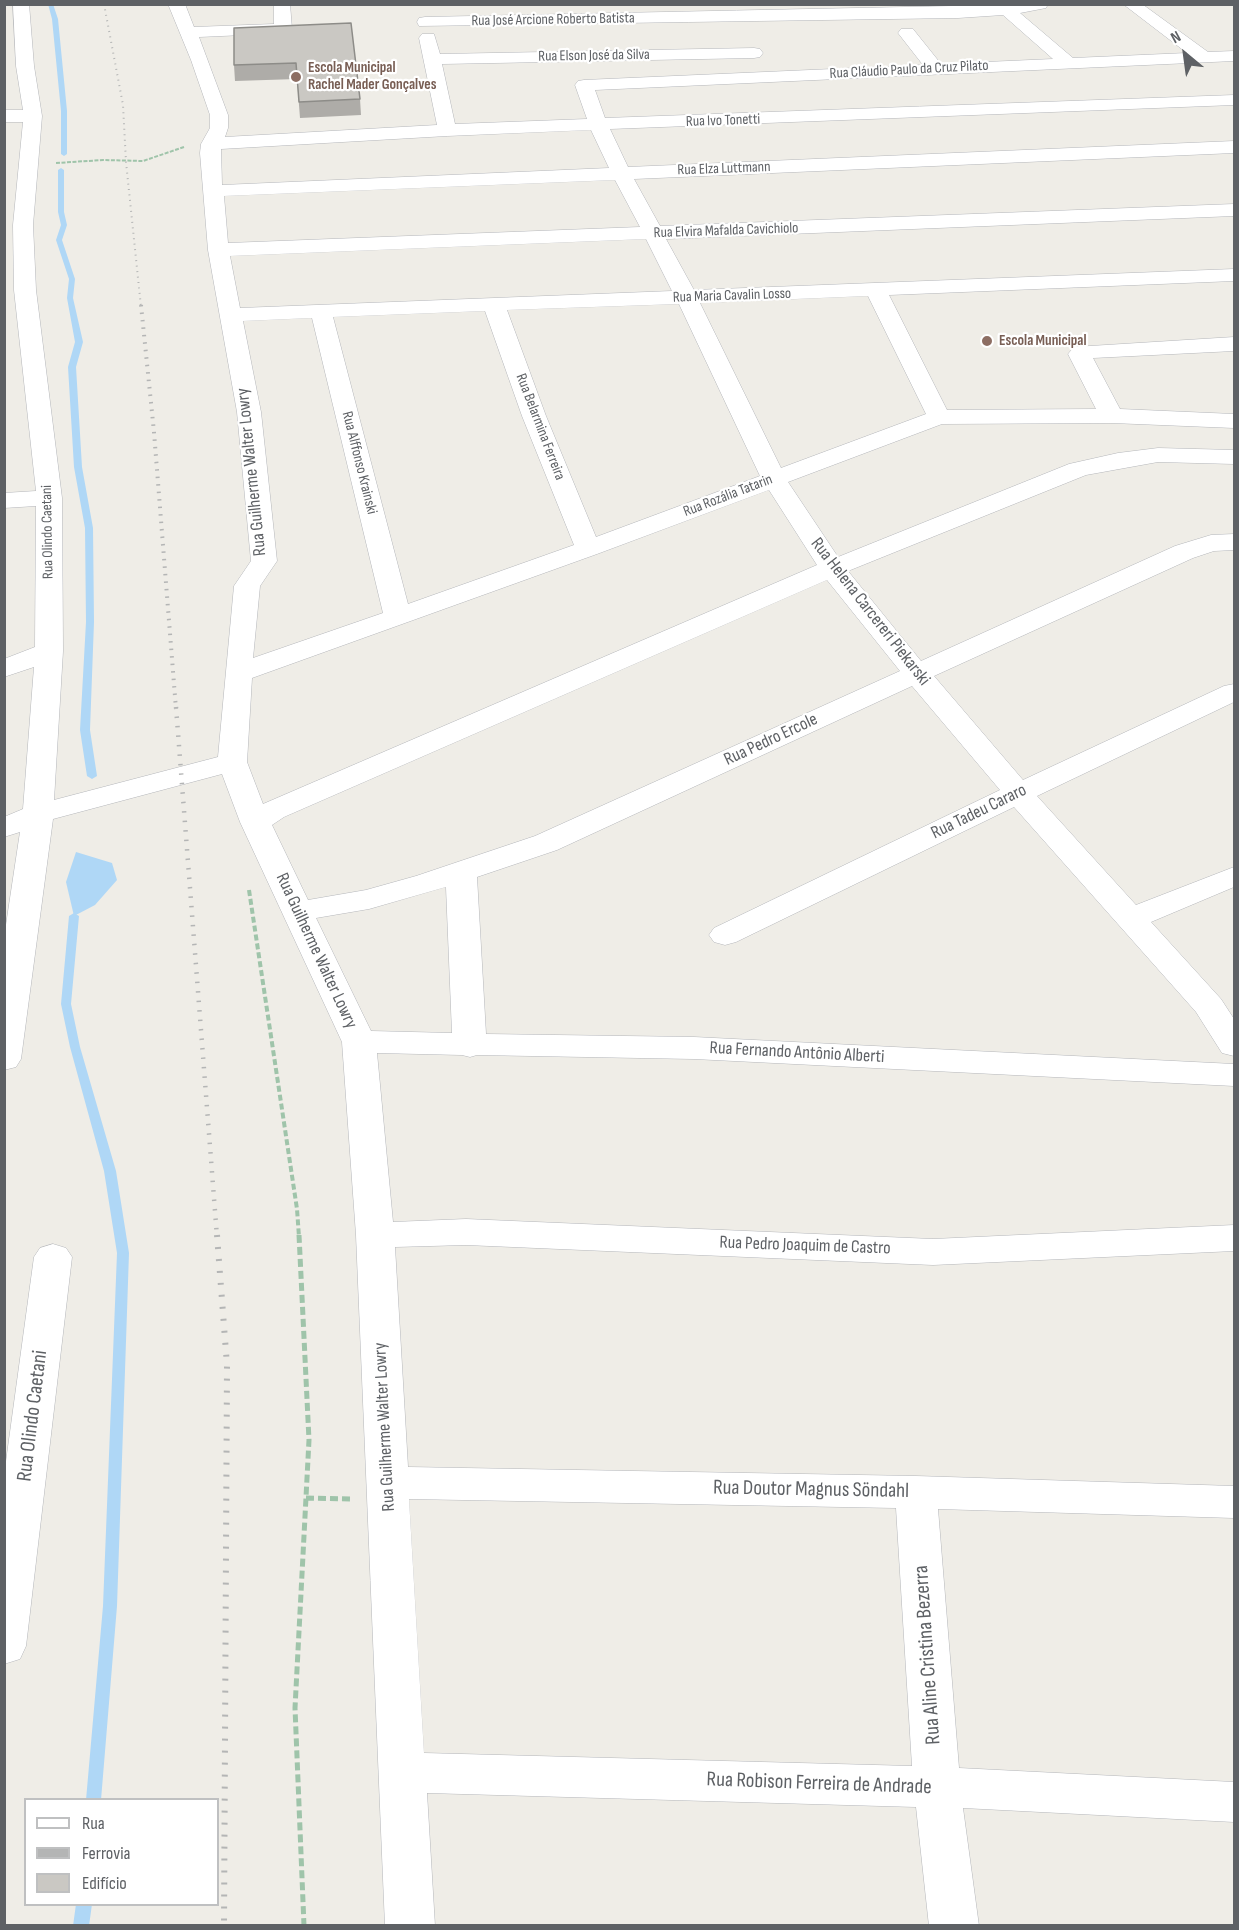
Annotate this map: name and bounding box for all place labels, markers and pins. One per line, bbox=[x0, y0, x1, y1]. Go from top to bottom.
place label: Escola Municipal Rachel Mader Gonçalves bbox=[308, 59, 436, 94]
marker: Escola Municipal Rachel Mader Gonçalves bbox=[289, 70, 303, 84]
place label: Escola Municipal bbox=[999, 332, 1086, 350]
marker: Escola Municipal bbox=[980, 334, 994, 348]

